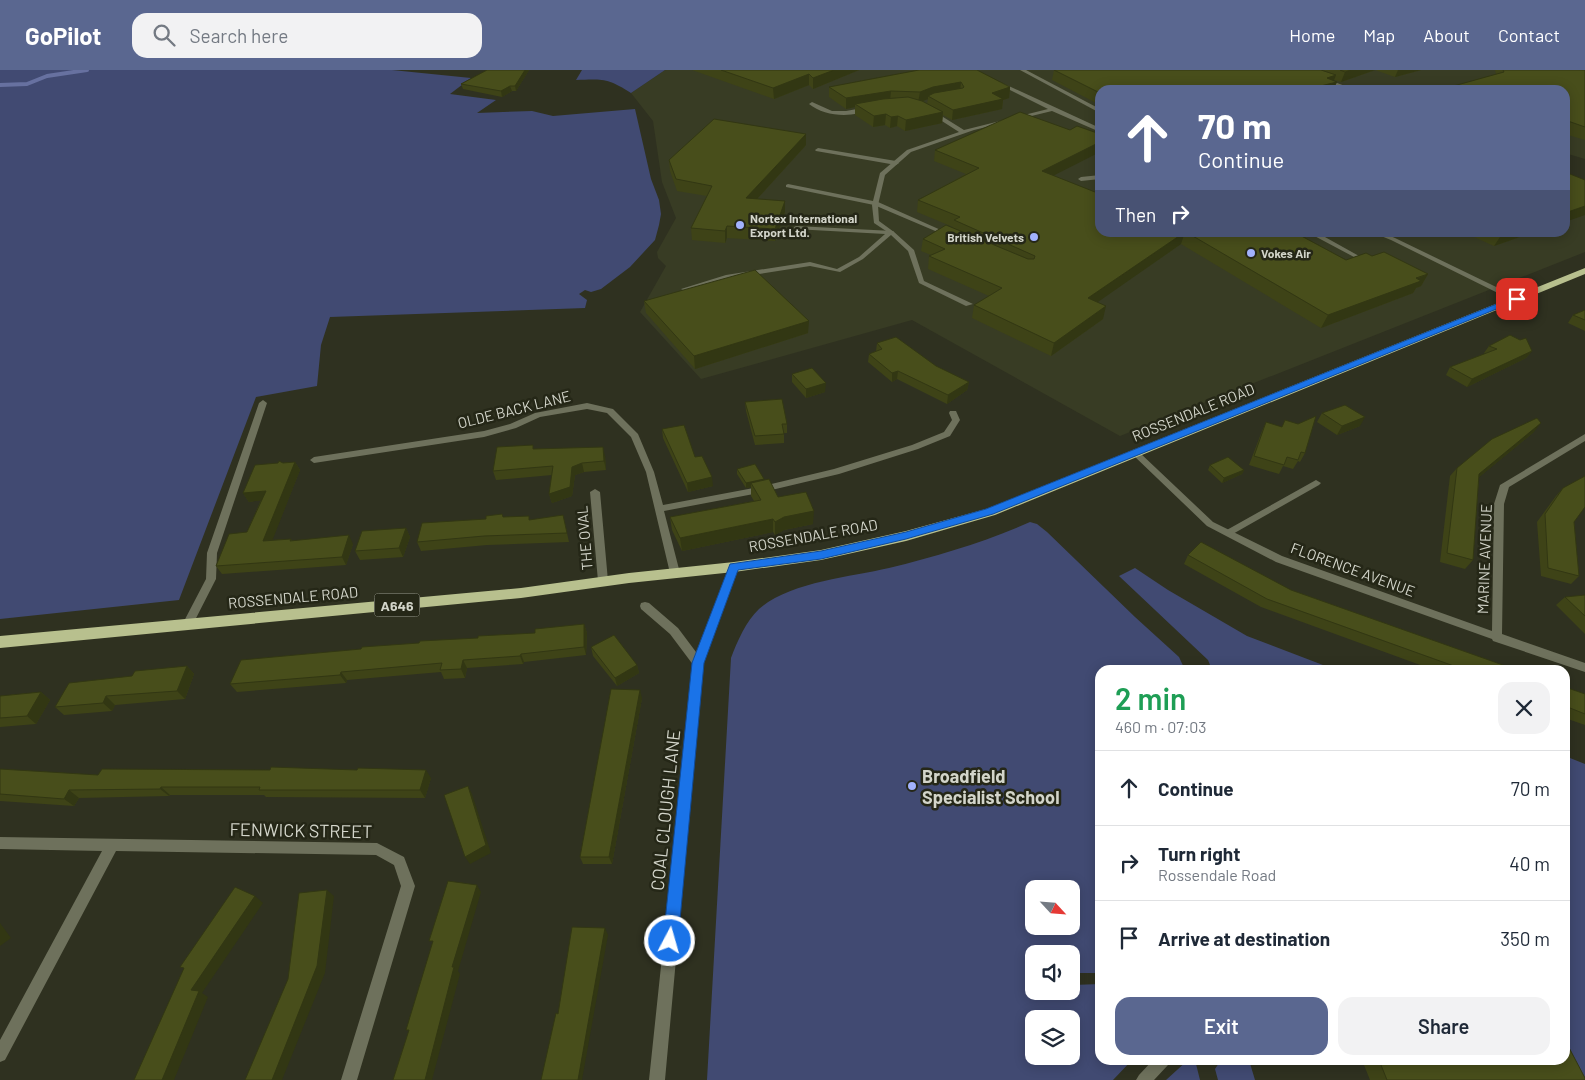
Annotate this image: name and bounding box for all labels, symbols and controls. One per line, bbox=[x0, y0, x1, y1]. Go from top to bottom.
search box bbox=[132, 13, 482, 58]
text: GoPilot bbox=[25, 21, 102, 50]
icon: search bbox=[150, 21, 178, 49]
text: Search here bbox=[190, 24, 288, 47]
text: Home bbox=[1289, 24, 1335, 46]
text: Map bbox=[1363, 24, 1395, 46]
text: About bbox=[1423, 24, 1470, 46]
text: Contact bbox=[1498, 24, 1560, 46]
text: 70 m bbox=[1198, 104, 1272, 146]
icon: ahead bbox=[1115, 105, 1180, 170]
text: Continue bbox=[1198, 146, 1284, 172]
icon: right bbox=[1166, 200, 1194, 228]
text: Then bbox=[1115, 203, 1156, 226]
place label: Nortex International Export Ltd. bbox=[750, 211, 857, 239]
marker: Nortex International Export Ltd. bbox=[734, 219, 746, 231]
place label: British Velvets bbox=[947, 230, 1024, 244]
marker: British Velvets bbox=[1028, 231, 1040, 243]
place label: Vokes Air bbox=[1261, 246, 1311, 260]
marker: Vokes Air bbox=[1245, 247, 1257, 259]
pin bbox=[1496, 278, 1538, 320]
icon: arrive bbox=[1503, 285, 1531, 313]
street label: ROSSENDALE ROAD bbox=[1129, 379, 1257, 445]
street label: OLDE BACK LANE bbox=[456, 386, 572, 432]
street label: MARINE AVENUE bbox=[1473, 504, 1495, 614]
street label: THE OVAL bbox=[572, 505, 596, 571]
street label: ROSSENDALE ROAD bbox=[747, 515, 879, 555]
street label: FLORENCE AVENUE bbox=[1288, 538, 1418, 600]
street label: ROSSENDALE ROAD bbox=[227, 582, 359, 612]
road number: A646 bbox=[374, 594, 420, 616]
text: 2 min bbox=[1115, 680, 1186, 716]
button: close bbox=[1498, 682, 1550, 734]
text: 460 m · 07:03 bbox=[1115, 717, 1207, 736]
street label: COAL CLOUGH LANE bbox=[646, 728, 684, 892]
place label: Broadfield Specialist School bbox=[922, 765, 1060, 808]
icon: ahead bbox=[1115, 774, 1143, 802]
text: Continue bbox=[1158, 777, 1234, 800]
text: 70 m bbox=[1511, 777, 1550, 800]
marker: Broadfield Specialist School bbox=[906, 780, 918, 792]
street label: FENWICK STREET bbox=[229, 818, 373, 842]
text: Turn right bbox=[1158, 842, 1240, 865]
icon: right bbox=[1115, 849, 1143, 877]
text: 40 m bbox=[1509, 852, 1550, 875]
text: Rossendale Road bbox=[1158, 865, 1276, 884]
north arrow bbox=[1025, 880, 1080, 935]
map controls bbox=[1025, 880, 1080, 1065]
position arrow bbox=[643, 914, 695, 966]
icon: arrive bbox=[1115, 924, 1143, 952]
text: Arrive at destination bbox=[1158, 927, 1330, 950]
text: 350 m bbox=[1500, 927, 1550, 950]
button: sound bbox=[1025, 945, 1080, 1000]
button: Exit bbox=[1115, 997, 1328, 1055]
button: Share bbox=[1338, 997, 1550, 1055]
button: layers bbox=[1025, 1010, 1080, 1065]

